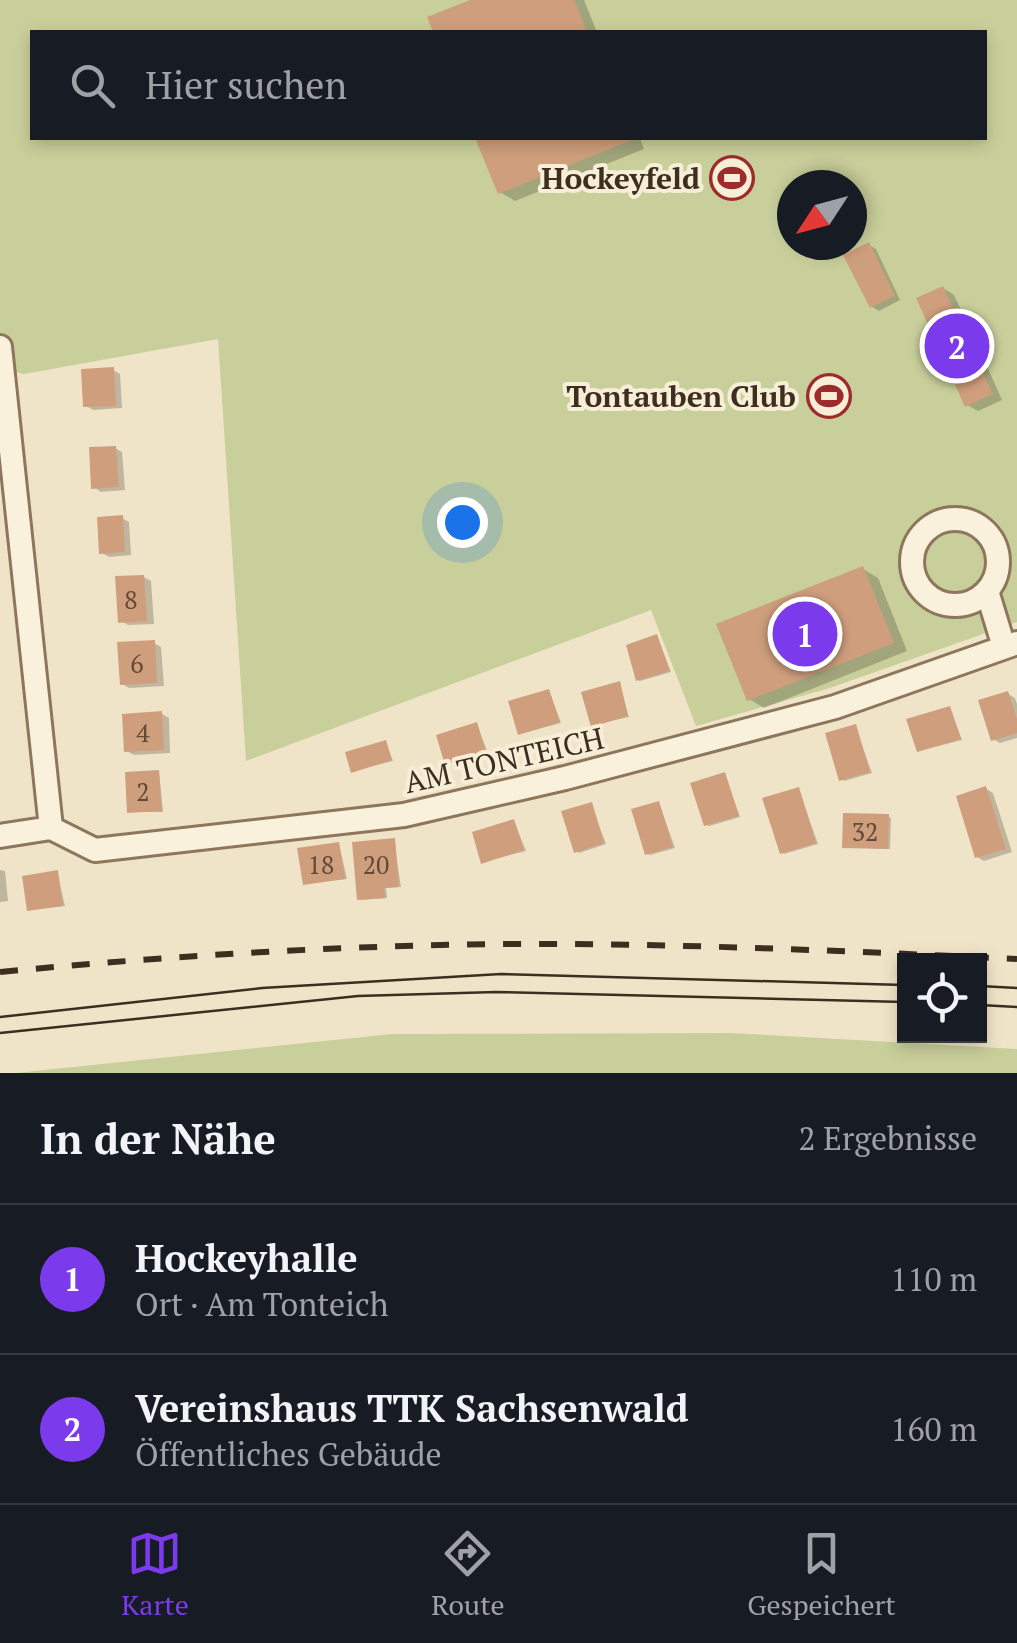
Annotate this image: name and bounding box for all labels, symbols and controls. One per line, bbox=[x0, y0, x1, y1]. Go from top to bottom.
search box bbox=[30, 30, 987, 140]
icon: search bbox=[65, 58, 120, 113]
text: Hier suchen bbox=[145, 60, 347, 110]
sports icon: Hockeyfeld bbox=[709, 155, 755, 201]
place label: Hockeyfeld bbox=[541, 158, 700, 198]
north arrow bbox=[777, 170, 867, 260]
pin: 2 bbox=[924, 308, 990, 384]
sports icon: Tontauben Club bbox=[806, 373, 852, 419]
place label: Tontauben Club bbox=[566, 376, 796, 416]
your location bbox=[437, 497, 488, 548]
house number: 8 bbox=[124, 583, 138, 616]
pin: 1 bbox=[772, 596, 838, 672]
house number: 6 bbox=[130, 647, 144, 680]
house number: 4 bbox=[136, 716, 150, 749]
street label: AM TONTEICH bbox=[400, 718, 608, 802]
house number: 2 bbox=[136, 775, 150, 808]
house number: 32 bbox=[852, 815, 878, 848]
house number: 18 bbox=[308, 848, 334, 881]
house number: 20 bbox=[363, 848, 389, 881]
map controls bbox=[897, 953, 987, 1043]
button: locate bbox=[897, 953, 987, 1043]
text: In der Nähe bbox=[40, 1110, 276, 1166]
text: 2 Ergebnisse bbox=[798, 1117, 977, 1159]
text: Hockeyhalle bbox=[135, 1233, 358, 1283]
text: 1 bbox=[63, 1258, 82, 1300]
text: 110 m bbox=[890, 1258, 977, 1300]
text: Ort · Am Tonteich bbox=[135, 1283, 389, 1325]
text: Vereinshaus TTK Sachsenwald bbox=[135, 1383, 689, 1433]
text: 2 bbox=[63, 1408, 82, 1450]
text: 160 m bbox=[890, 1408, 977, 1450]
text: Öffentliches Gebäude bbox=[135, 1433, 442, 1475]
tab: Karte bbox=[121, 1526, 189, 1623]
tab: Route bbox=[431, 1526, 505, 1623]
tab: Gespeichert bbox=[747, 1526, 896, 1623]

